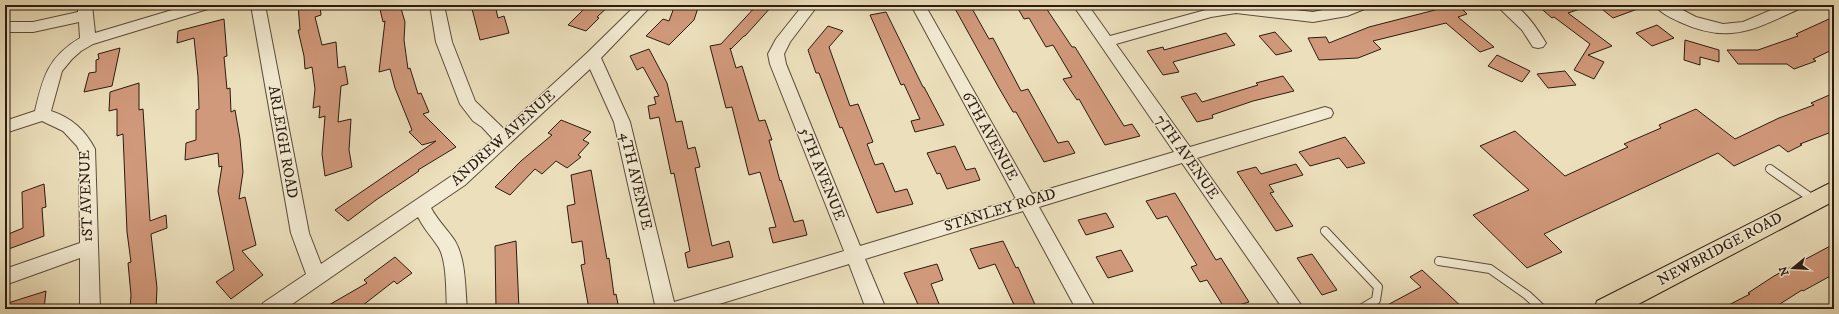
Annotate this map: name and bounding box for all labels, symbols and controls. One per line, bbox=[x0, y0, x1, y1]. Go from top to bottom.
street label: ARLEIGH ROAD bbox=[264, 84, 302, 200]
street label: ANDREW AVENUE bbox=[447, 86, 559, 190]
street label: 6TH AVENUE bbox=[958, 88, 1022, 184]
street label: 7TH AVENUE bbox=[1151, 111, 1223, 203]
street label: 5TH AVENUE bbox=[795, 125, 849, 224]
street label: 4TH AVENUE bbox=[616, 130, 657, 232]
street label: 1ST AVENUE bbox=[75, 149, 97, 242]
street label: STANLEY ROAD bbox=[942, 184, 1058, 236]
street label: NEWBRIDGE ROAD bbox=[1654, 208, 1786, 290]
north arrow bbox=[1773, 248, 1813, 288]

